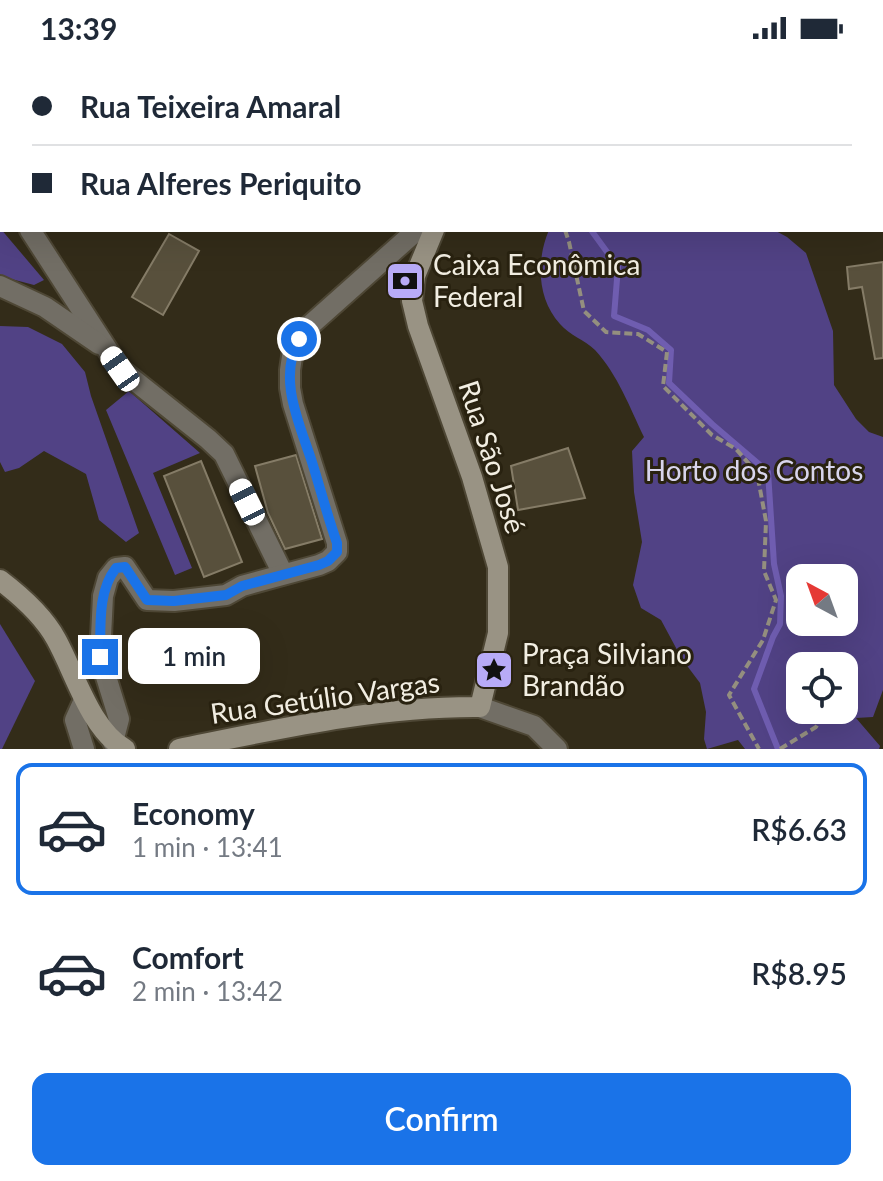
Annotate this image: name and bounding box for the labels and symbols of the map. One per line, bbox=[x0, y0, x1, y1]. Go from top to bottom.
place label: Caixa Econômica Federal bbox=[433, 247, 640, 313]
bank icon: Caixa Econômica Federal bbox=[384, 260, 426, 302]
route start bbox=[281, 321, 317, 357]
car bbox=[96, 342, 144, 396]
street label: Rua São José bbox=[452, 376, 534, 538]
park label: Horto dos Contos bbox=[645, 453, 863, 487]
car bbox=[226, 475, 268, 529]
north arrow bbox=[786, 564, 858, 636]
callout: 1 min bbox=[128, 629, 260, 685]
place label: Praça Silviano Brandão bbox=[522, 636, 692, 702]
route end bbox=[82, 639, 118, 675]
place icon: Praça Silviano Brandão bbox=[473, 649, 515, 691]
street label: Rua Getúlio Vargas bbox=[208, 664, 442, 730]

